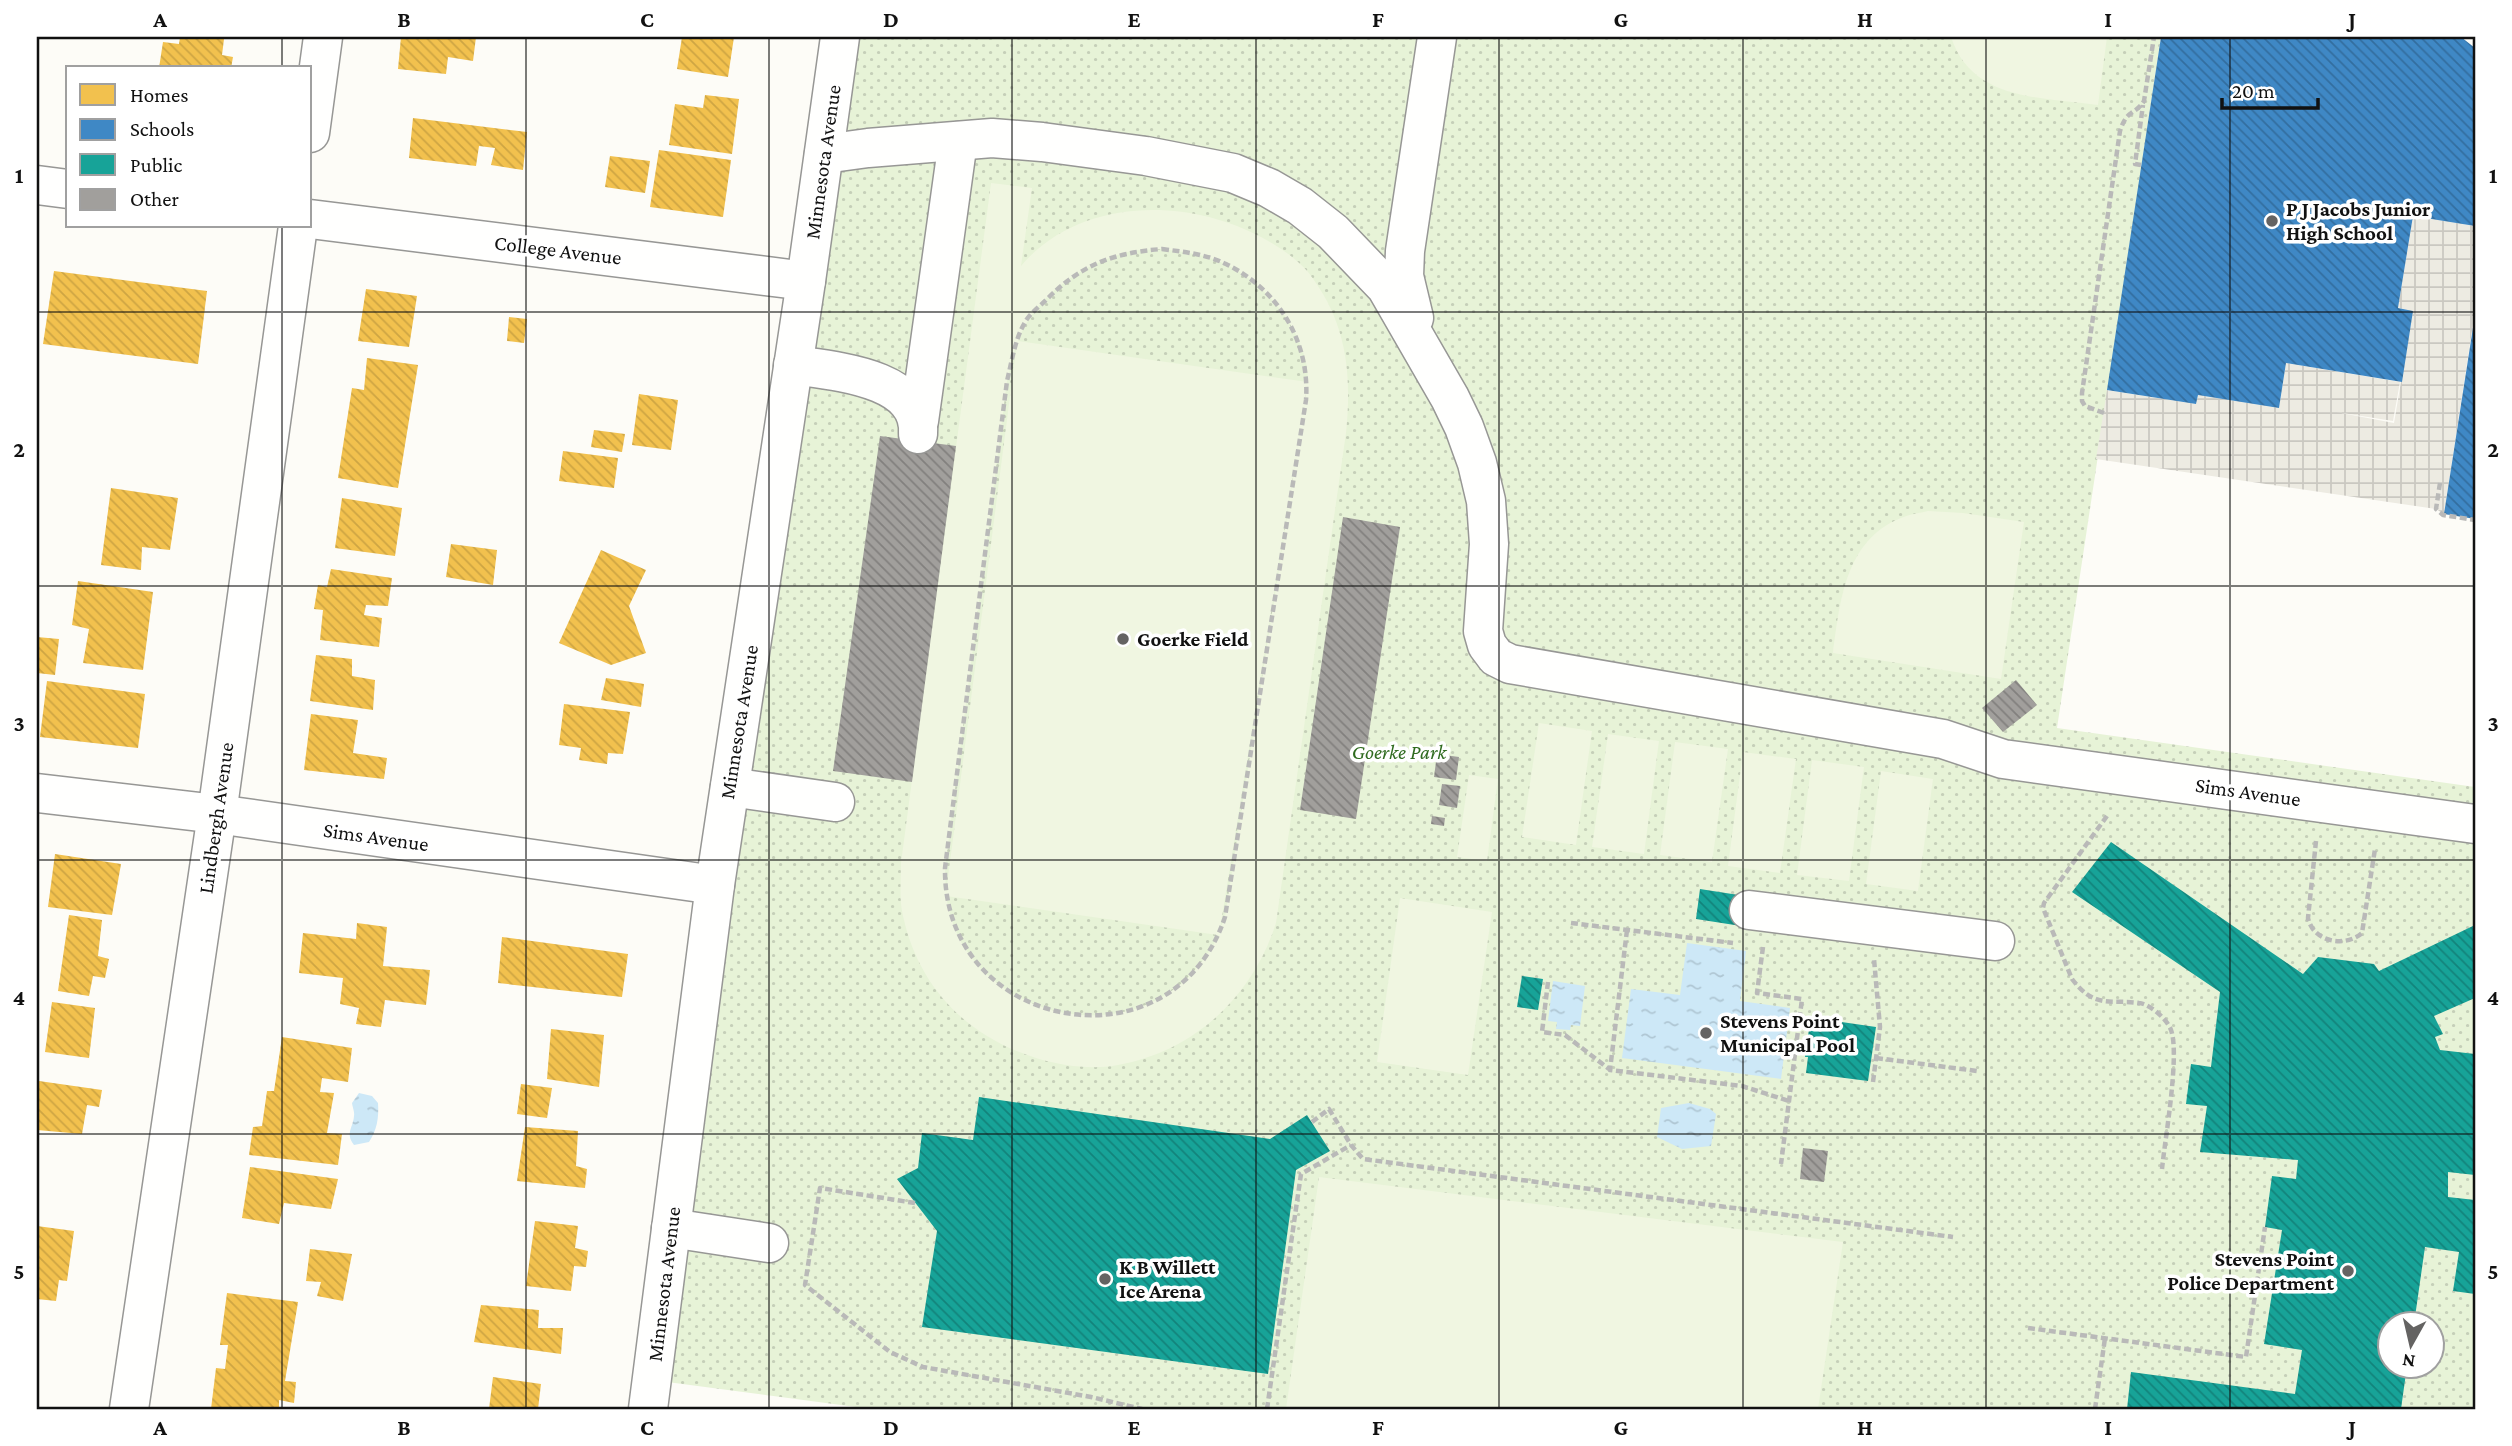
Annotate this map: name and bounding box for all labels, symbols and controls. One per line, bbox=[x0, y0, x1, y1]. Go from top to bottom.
text: A bbox=[152, 6, 167, 32]
text: B bbox=[397, 6, 411, 32]
text: C bbox=[640, 6, 654, 32]
text: D bbox=[883, 6, 899, 32]
text: E bbox=[1127, 6, 1141, 32]
text: F bbox=[1372, 6, 1384, 32]
text: G bbox=[1614, 6, 1629, 32]
text: H bbox=[1857, 6, 1873, 32]
text: I bbox=[2104, 6, 2112, 32]
text: J bbox=[2346, 6, 2356, 32]
legend bbox=[66, 66, 312, 228]
scale bar bbox=[2222, 66, 2318, 110]
text: 20 m bbox=[2232, 79, 2275, 103]
text: Homes bbox=[130, 83, 189, 107]
street label: Minnesota Avenue bbox=[800, 83, 846, 241]
text: Schools bbox=[130, 117, 194, 141]
text: Public bbox=[130, 153, 182, 177]
text: 1 bbox=[15, 162, 24, 188]
text: 1 bbox=[2489, 162, 2498, 188]
text: Other bbox=[130, 187, 180, 211]
place label: P J Jacobs Junior High School bbox=[2286, 197, 2431, 245]
marker: P J Jacobs Junior High School bbox=[2264, 213, 2280, 229]
street label: College Avenue bbox=[493, 230, 623, 270]
text: 2 bbox=[13, 436, 25, 462]
text: 2 bbox=[2487, 436, 2499, 462]
place label: Goerke Field bbox=[1137, 627, 1249, 651]
marker: Goerke Field bbox=[1115, 631, 1131, 647]
street label: Minnesota Avenue bbox=[715, 643, 763, 801]
text: 3 bbox=[13, 710, 25, 736]
text: 3 bbox=[2487, 710, 2499, 736]
park label: Goerke Park bbox=[1352, 740, 1447, 764]
street label: Lindbergh Avenue bbox=[193, 741, 239, 895]
street label: Sims Avenue bbox=[2194, 773, 2302, 811]
street label: Sims Avenue bbox=[322, 818, 430, 856]
text: 4 bbox=[13, 984, 25, 1010]
text: 4 bbox=[2487, 984, 2499, 1010]
place label: Stevens Point Municipal Pool bbox=[1720, 1009, 1855, 1057]
marker: Stevens Point Municipal Pool bbox=[1698, 1025, 1714, 1041]
street label: Minnesota Avenue bbox=[643, 1205, 685, 1363]
place label: Stevens Point Police Department bbox=[2167, 1247, 2334, 1295]
place label: K B Willett Ice Arena bbox=[1119, 1255, 1216, 1303]
text: 5 bbox=[13, 1258, 25, 1284]
text: 5 bbox=[2487, 1258, 2499, 1284]
marker: Stevens Point Police Department bbox=[2340, 1263, 2356, 1279]
marker: K B Willett Ice Arena bbox=[1097, 1271, 1113, 1287]
north arrow bbox=[2376, 1310, 2446, 1380]
text: N bbox=[2401, 1350, 2417, 1373]
text: A bbox=[152, 1414, 167, 1440]
text: B bbox=[397, 1414, 411, 1440]
text: C bbox=[640, 1414, 654, 1440]
text: D bbox=[883, 1414, 899, 1440]
text: E bbox=[1127, 1414, 1141, 1440]
text: F bbox=[1372, 1414, 1384, 1440]
text: G bbox=[1614, 1414, 1629, 1440]
text: H bbox=[1857, 1414, 1873, 1440]
text: I bbox=[2104, 1414, 2112, 1440]
text: J bbox=[2346, 1414, 2356, 1440]

